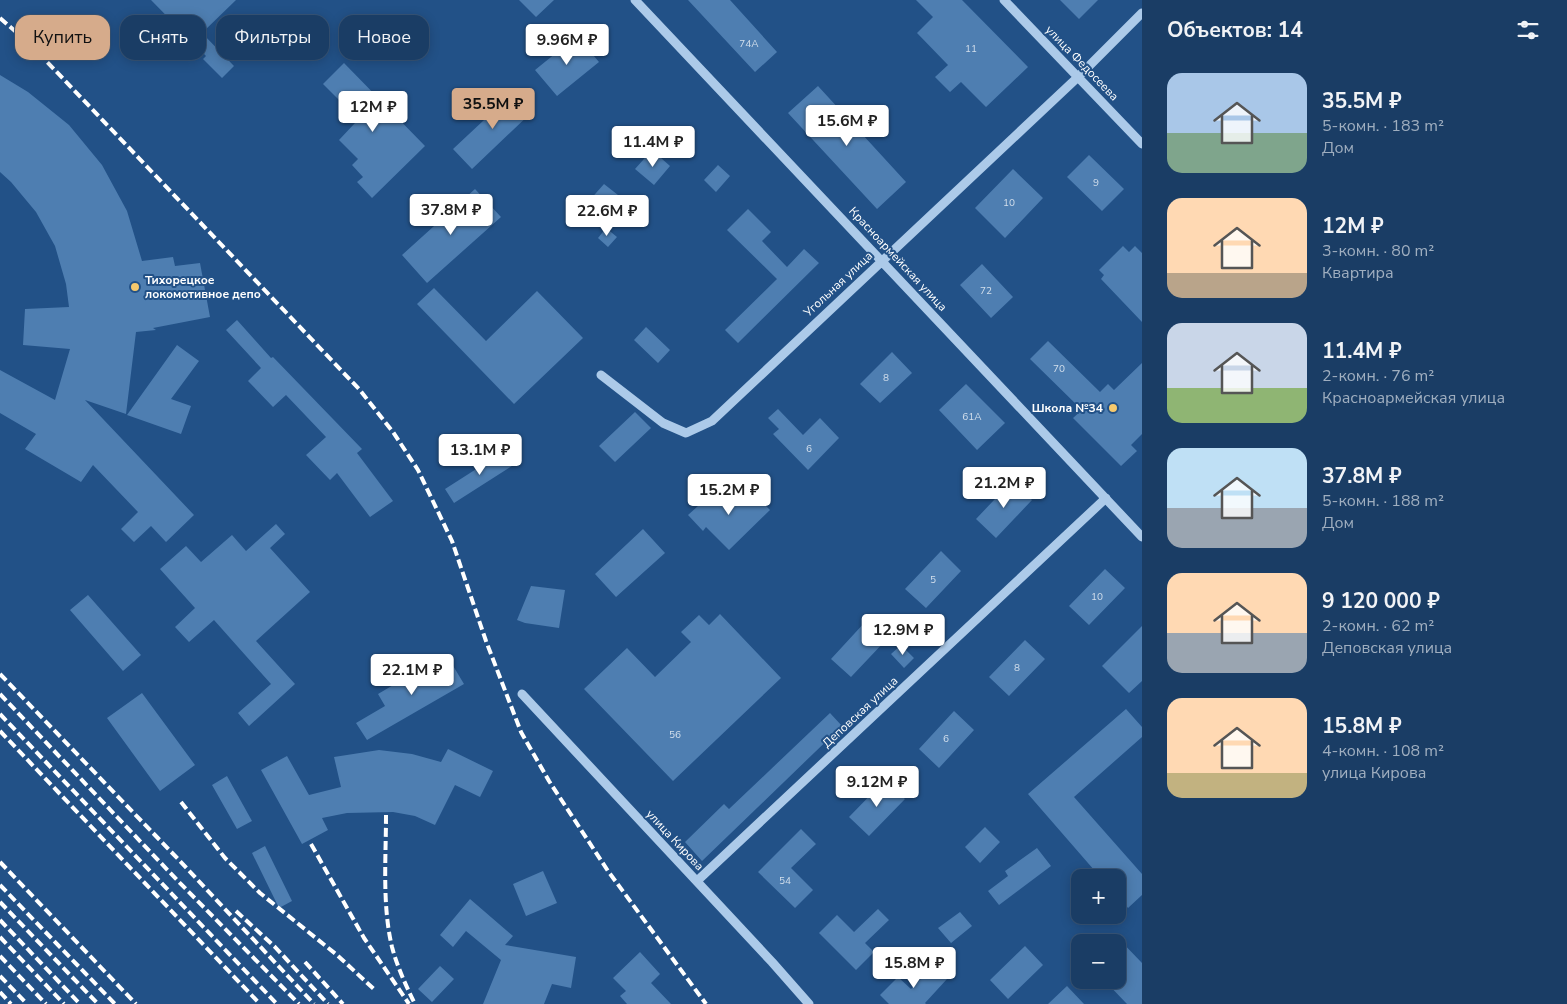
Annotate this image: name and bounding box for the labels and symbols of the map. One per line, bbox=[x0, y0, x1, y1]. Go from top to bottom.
street label: улица Федосеева bbox=[1042, 22, 1122, 104]
pin: 9.96M ₽ bbox=[521, 23, 613, 66]
house number: 74А bbox=[739, 37, 759, 51]
house number: 11 bbox=[965, 42, 977, 56]
pin: 35.5M ₽ bbox=[447, 88, 539, 130]
pin: 12M ₽ bbox=[338, 90, 408, 133]
pin: 15.6M ₽ bbox=[801, 104, 893, 147]
pin: 11.4M ₽ bbox=[607, 126, 699, 168]
house number: 9 bbox=[1093, 176, 1099, 190]
pin: 37.8M ₽ bbox=[405, 194, 497, 236]
pin: 22.6M ₽ bbox=[561, 194, 653, 237]
house number: 10 bbox=[1003, 196, 1015, 210]
street label: Красноармейская улица bbox=[845, 203, 951, 315]
street label: Угольная улица bbox=[799, 248, 876, 321]
place label: Тихорецкое локомотивное депо bbox=[145, 272, 261, 302]
marker: Тихорецкое локомотивное депо bbox=[129, 281, 141, 293]
house number: 72 bbox=[980, 284, 992, 298]
house number: 70 bbox=[1053, 362, 1065, 376]
house number: 8 bbox=[883, 371, 889, 385]
place label: Школа №34 bbox=[1032, 400, 1103, 416]
marker: Школа №34 bbox=[1107, 402, 1119, 414]
house number: 61А bbox=[962, 410, 982, 424]
pin: 13.1M ₽ bbox=[434, 434, 526, 476]
house number: 6 bbox=[806, 442, 812, 456]
pin: 21.2M ₽ bbox=[958, 466, 1050, 509]
pin: 15.2M ₽ bbox=[683, 474, 775, 516]
house number: 5 bbox=[930, 573, 936, 587]
house number: 10 bbox=[1091, 590, 1103, 604]
pin: 12.9M ₽ bbox=[857, 614, 949, 656]
pin: 22.1M ₽ bbox=[366, 654, 458, 696]
house number: 8 bbox=[1014, 661, 1020, 675]
street label: Деповская улица bbox=[819, 673, 901, 751]
house number: 56 bbox=[669, 728, 681, 742]
house number: 6 bbox=[943, 732, 949, 746]
pin: 9.12M ₽ bbox=[831, 766, 923, 808]
street label: улица Кирова bbox=[642, 806, 708, 874]
house number: 54 bbox=[779, 874, 791, 888]
pin: 15.8M ₽ bbox=[868, 946, 960, 989]

